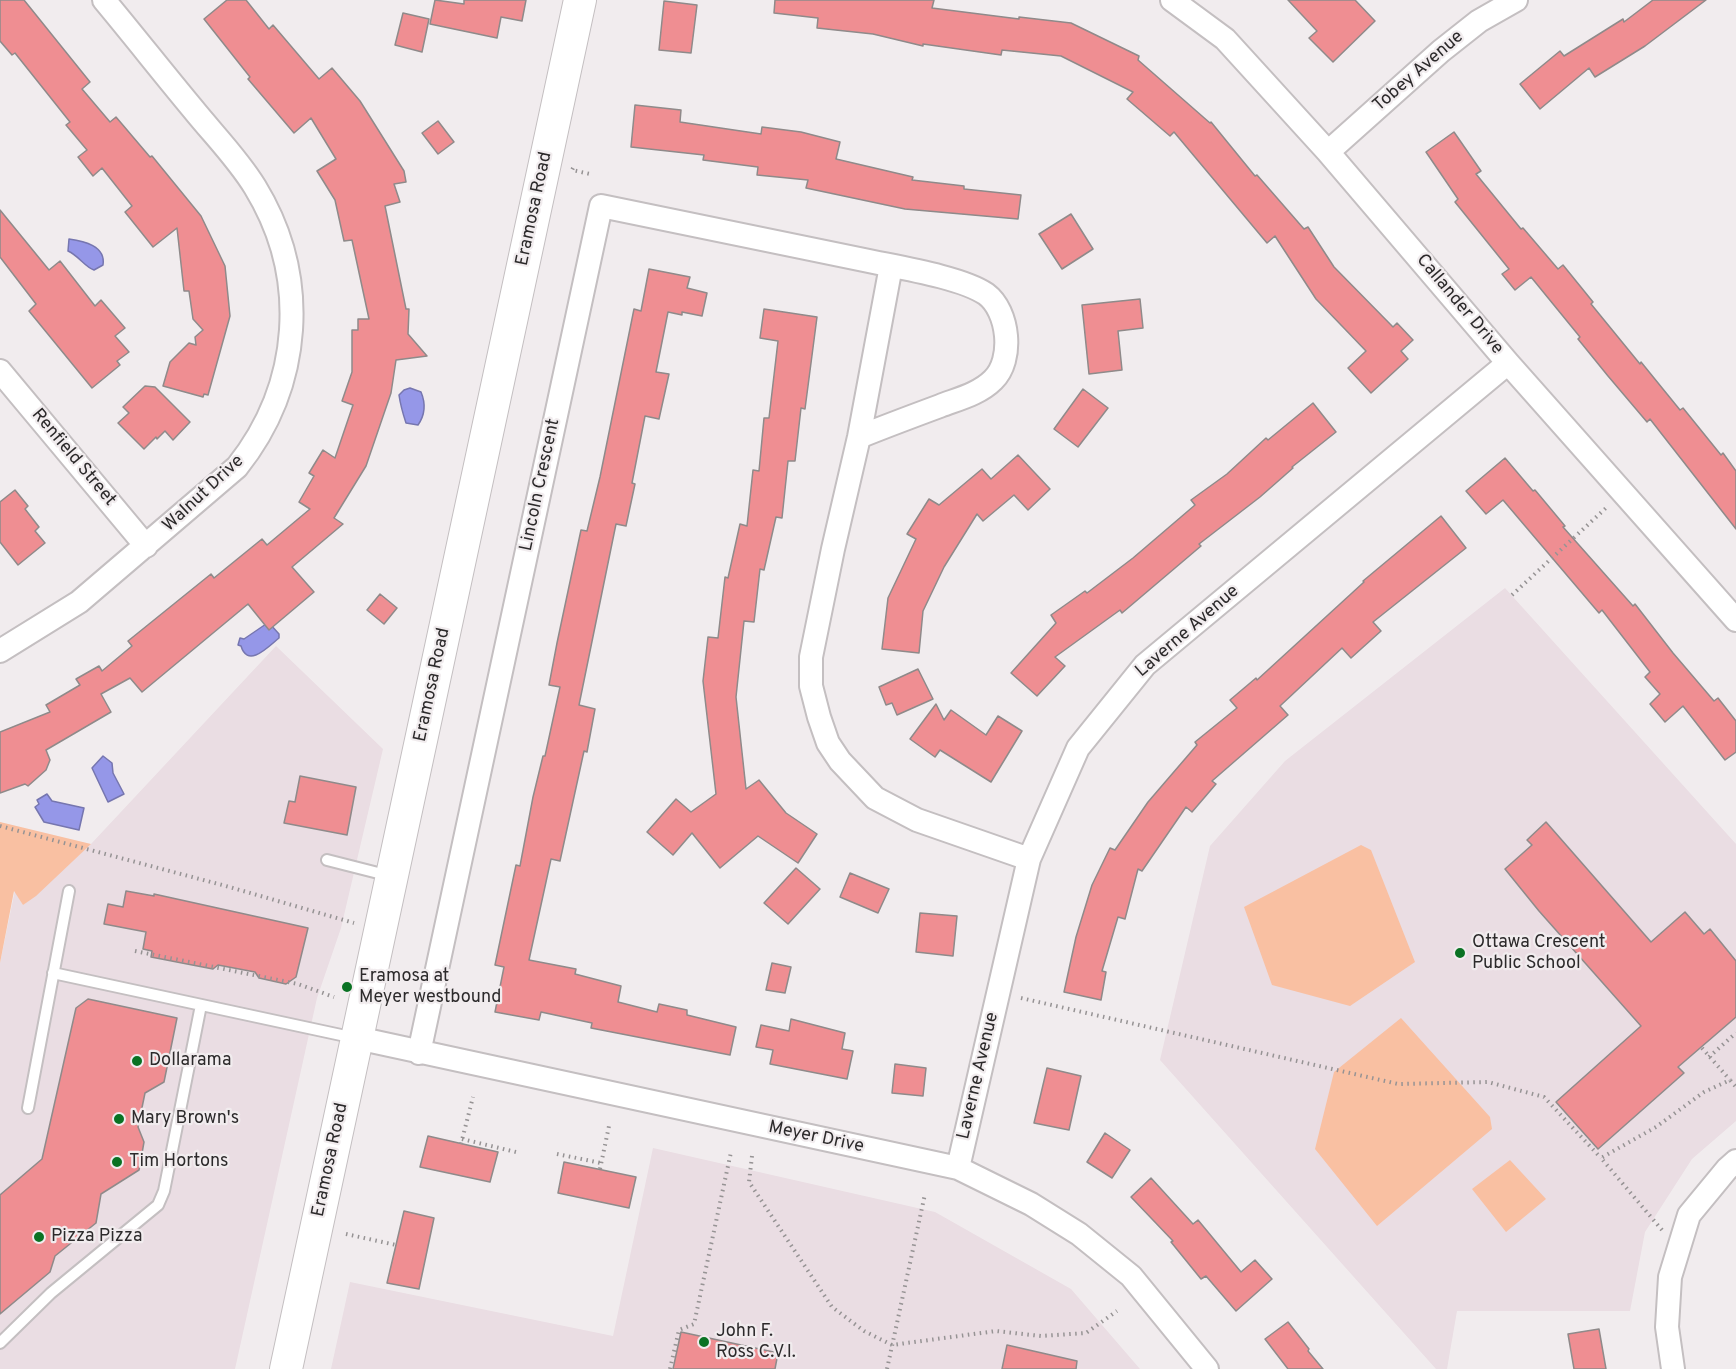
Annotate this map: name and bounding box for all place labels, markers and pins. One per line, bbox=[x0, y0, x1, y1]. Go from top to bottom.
place label: Ottawa Crescent Public School bbox=[1472, 932, 1606, 974]
marker: Ottawa Crescent Public School bbox=[1453, 946, 1467, 960]
place label: Eramosa at Meyer westbound bbox=[359, 966, 501, 1008]
marker: Eramosa at Meyer westbound bbox=[340, 980, 354, 994]
place label: Dollarama bbox=[149, 1050, 231, 1072]
marker: Dollarama bbox=[130, 1054, 144, 1068]
place label: Mary Brown's bbox=[131, 1108, 239, 1130]
marker: Mary Brown's bbox=[112, 1112, 126, 1126]
place label: Tim Hortons bbox=[129, 1151, 229, 1173]
marker: Tim Hortons bbox=[110, 1155, 124, 1169]
place label: Pizza Pizza bbox=[51, 1226, 142, 1248]
marker: Pizza Pizza bbox=[32, 1230, 46, 1244]
place label: John F. Ross C.V.I. bbox=[716, 1321, 796, 1364]
marker: John F. Ross C.V.I. bbox=[697, 1335, 711, 1349]

